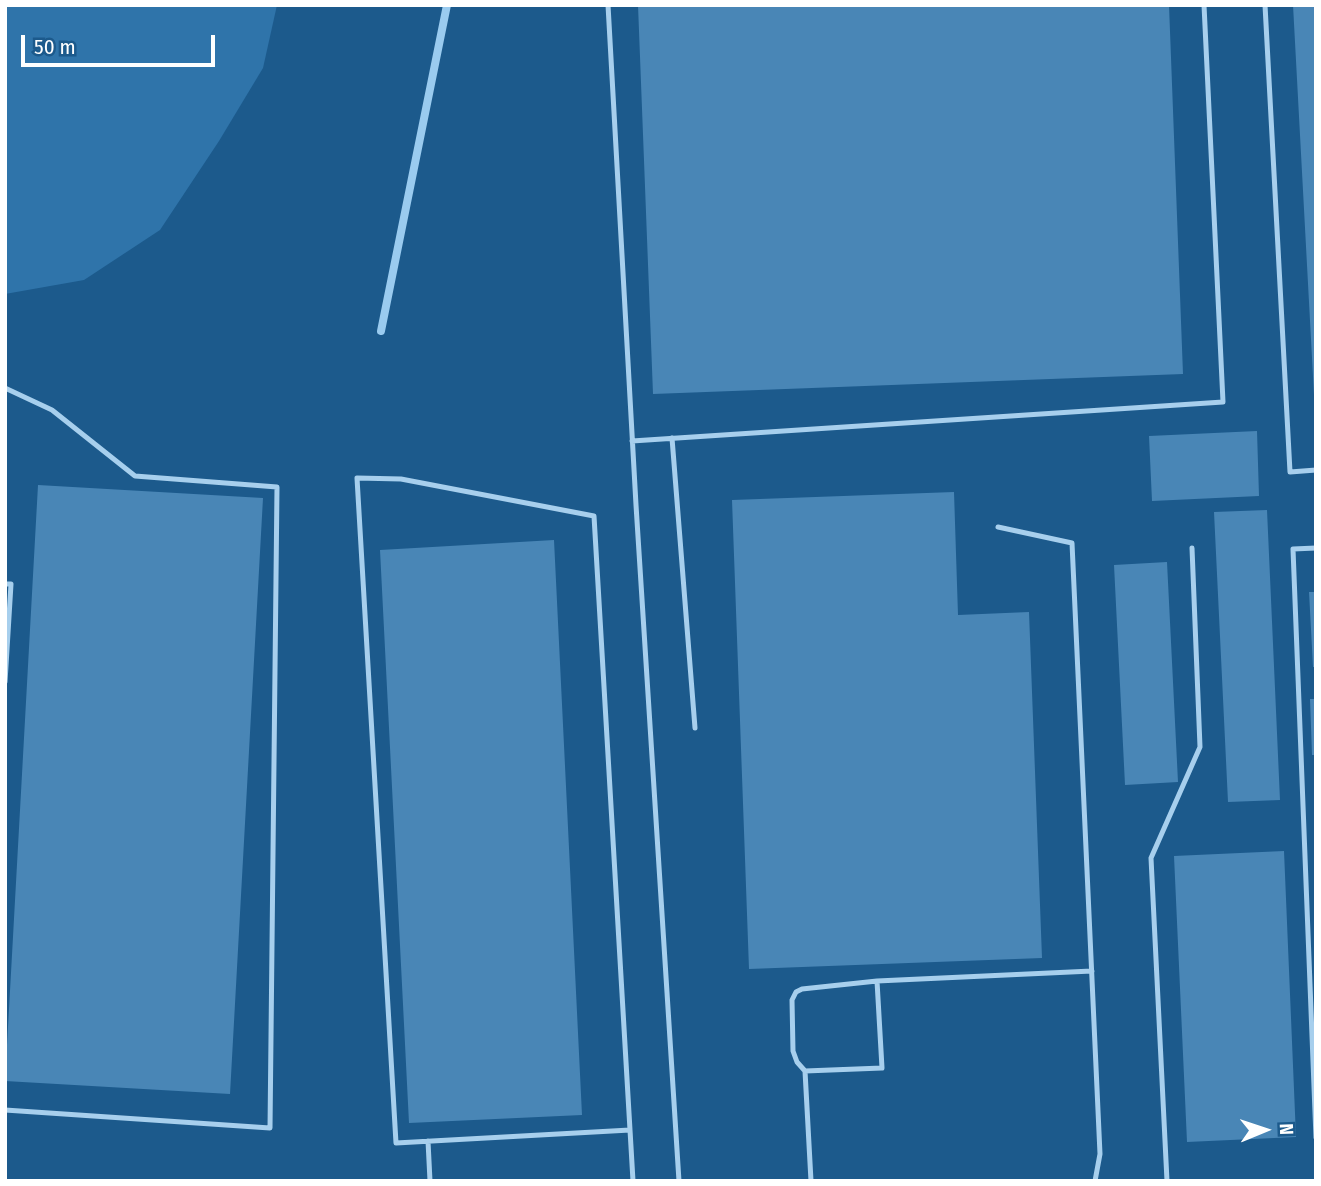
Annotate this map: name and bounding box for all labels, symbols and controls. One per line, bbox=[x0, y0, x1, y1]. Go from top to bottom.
scale bar bbox=[24, 21, 219, 65]
text: 50 m bbox=[34, 34, 76, 60]
north arrow bbox=[1230, 1095, 1300, 1165]
text: N bbox=[1275, 1123, 1298, 1135]

